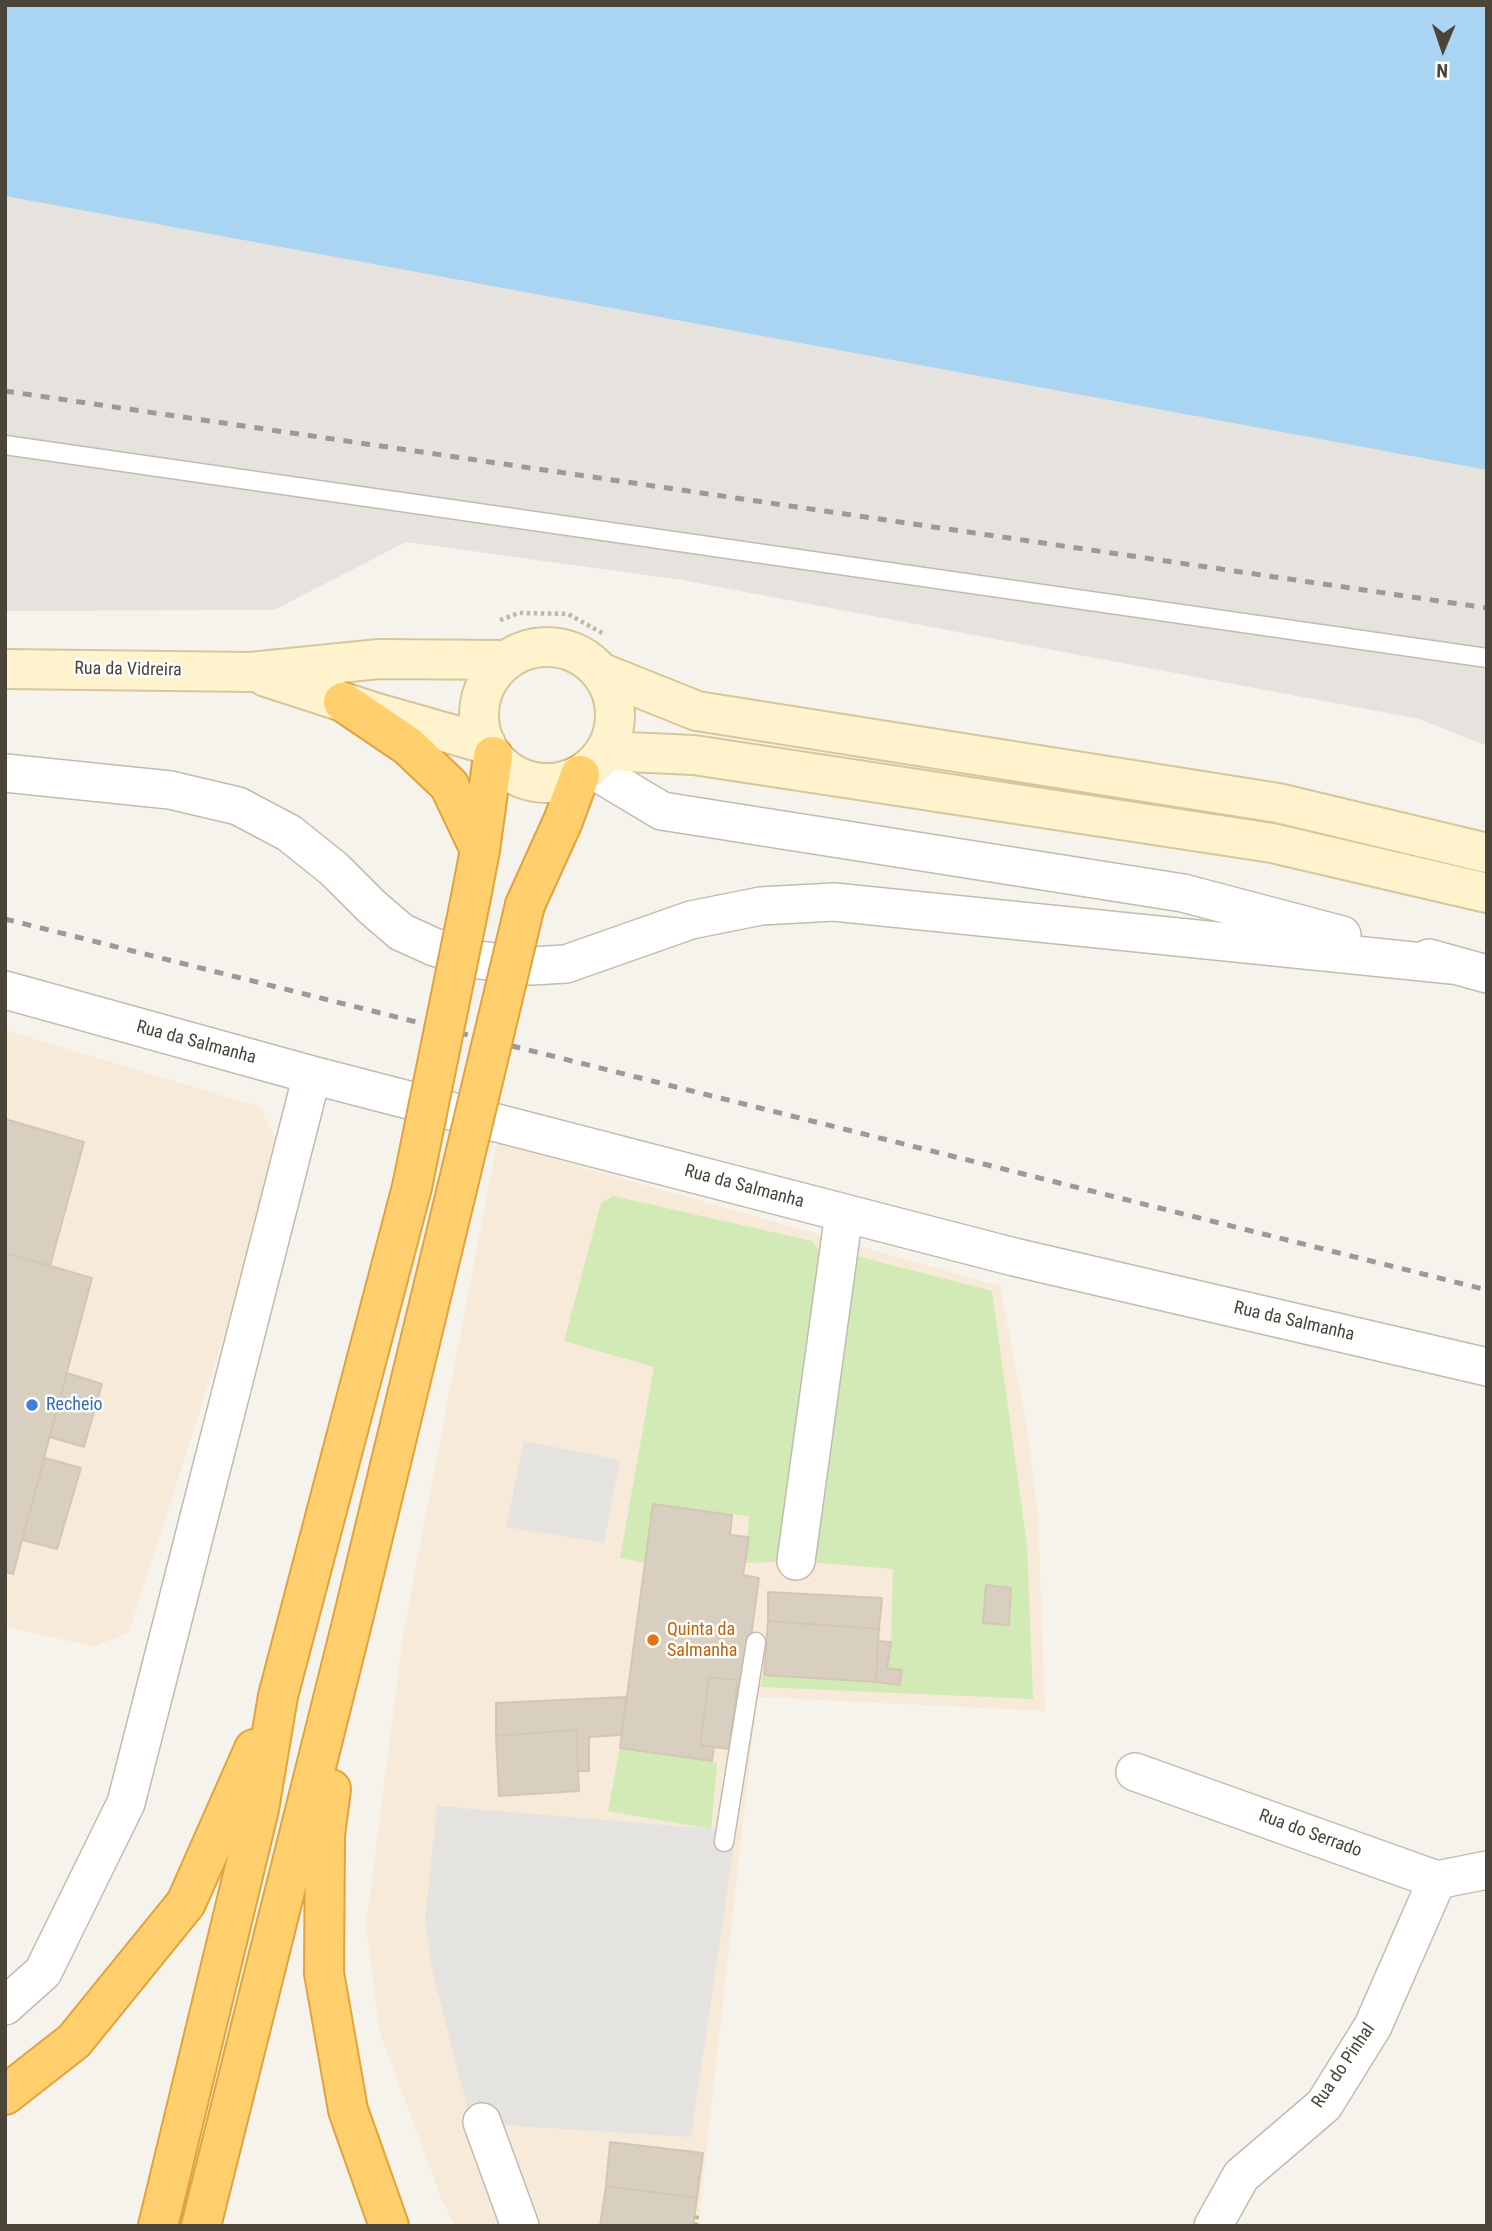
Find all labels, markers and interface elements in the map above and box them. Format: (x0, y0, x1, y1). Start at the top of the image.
north arrow (1408, 14, 1478, 84)
text: N (1436, 59, 1448, 82)
street label: Rua da Vidreira (74, 658, 182, 682)
street label: Rua da Salmanha (134, 1017, 258, 1069)
street label: Rua da Salmanha (682, 1161, 806, 1213)
street label: Rua da Salmanha (1232, 1298, 1356, 1346)
place label: Recheio (46, 1394, 103, 1416)
marker: Recheio (24, 1397, 40, 1413)
place label: Quinta da Salmanha (667, 1619, 737, 1662)
marker: Quinta da Salmanha (645, 1632, 661, 1648)
street label: Rua do Serrado (1256, 1805, 1364, 1863)
street label: Rua do Pinhal (1308, 2020, 1380, 2112)

